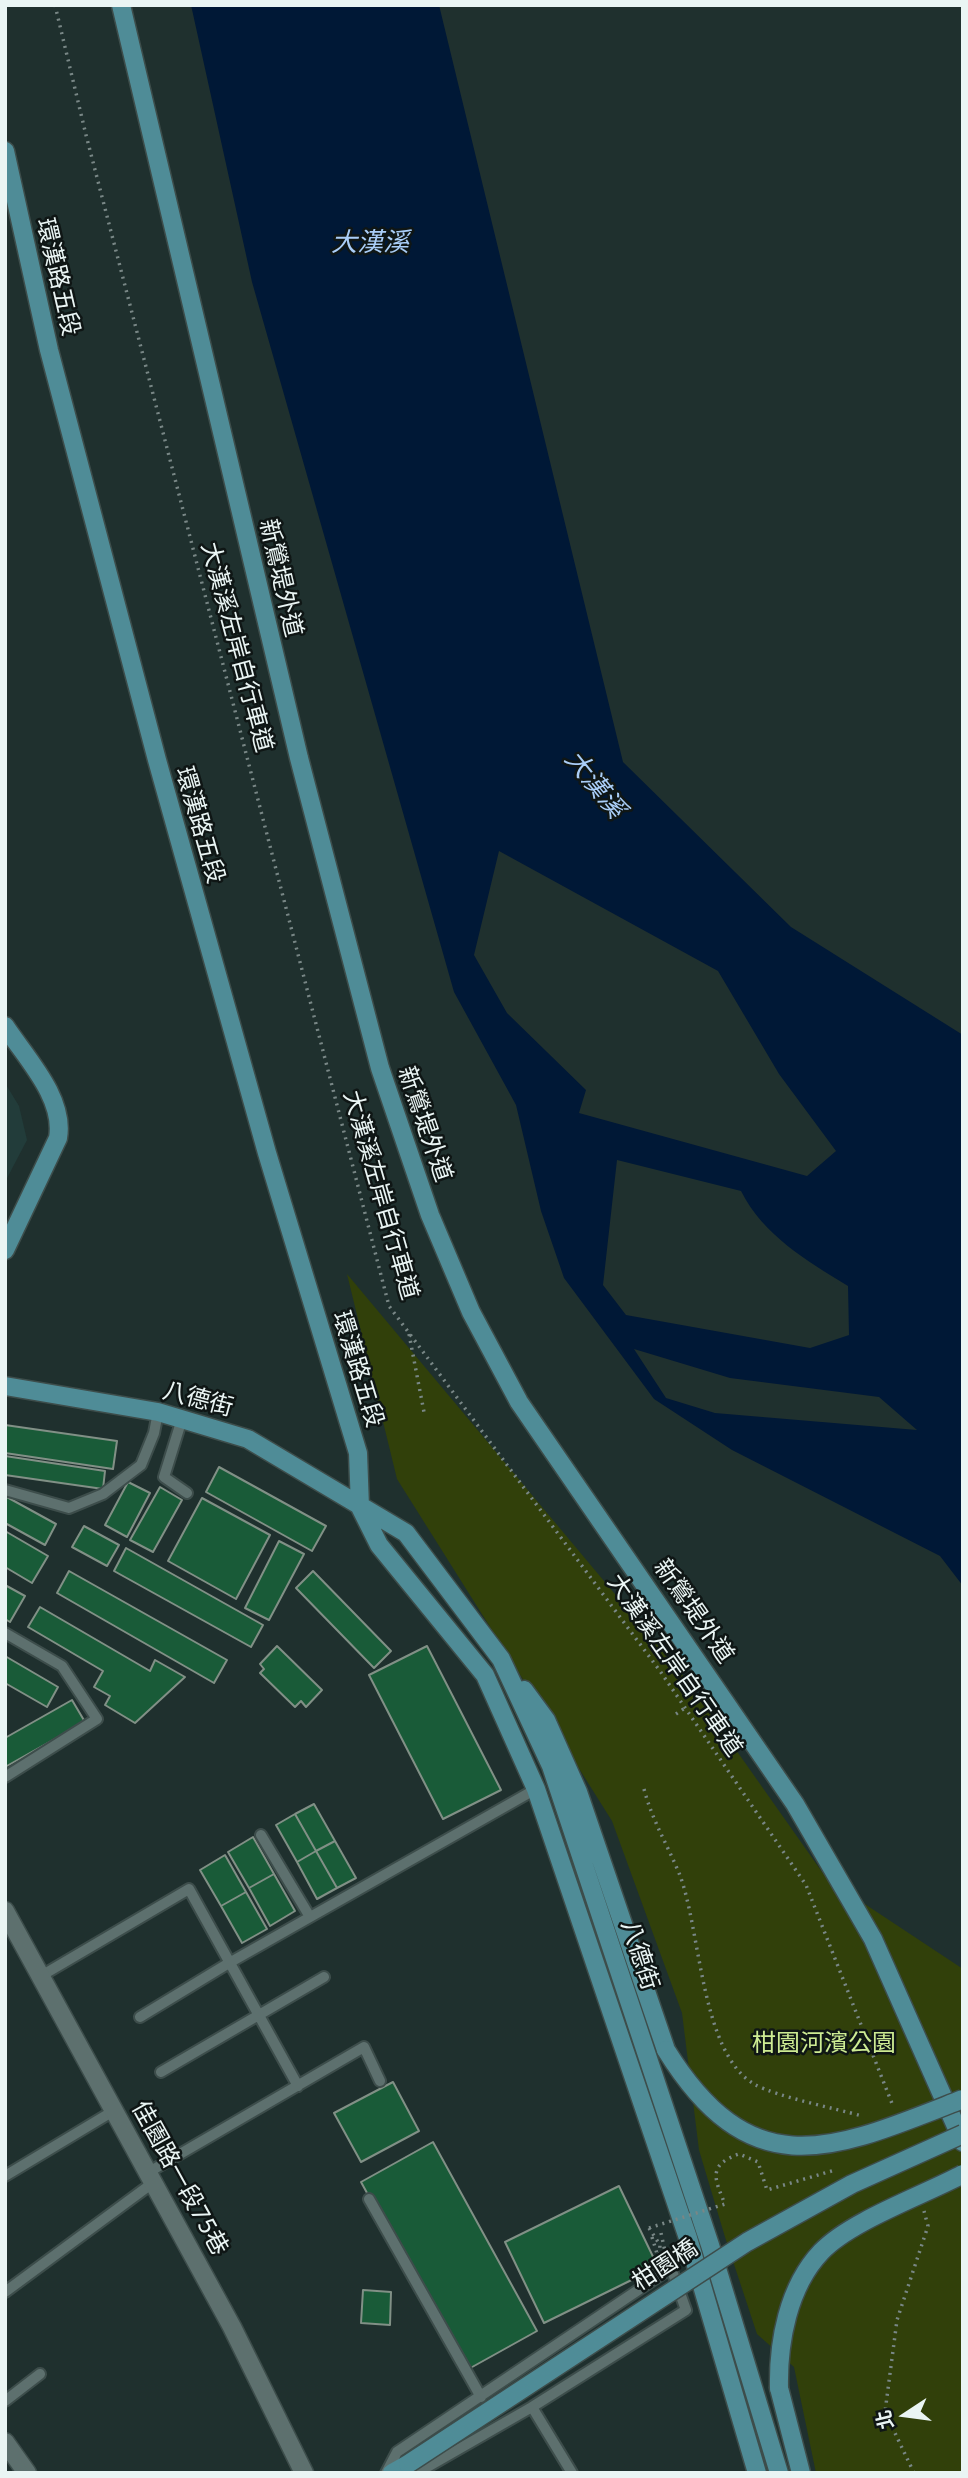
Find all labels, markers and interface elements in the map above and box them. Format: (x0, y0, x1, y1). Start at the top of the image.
street label: 環漢路五段 (30, 215, 86, 339)
water label: 大漢溪 (331, 227, 409, 259)
street label: 新鶯堤外道 (253, 516, 309, 640)
street label: 大漢溪左岸自行車道 (195, 539, 279, 755)
water label: 大漢溪 (558, 744, 632, 824)
street label: 環漢路五段 (170, 763, 230, 887)
street label: 新鶯堤外道 (392, 1063, 458, 1185)
street label: 大漢溪左岸自行車道 (337, 1087, 425, 1303)
street label: 環漢路五段 (327, 1307, 389, 1431)
street label: 八德街 (159, 1376, 237, 1422)
street label: 新鶯堤外道 (648, 1554, 740, 1668)
street label: 大漢溪左岸自行車道 (601, 1568, 749, 1762)
street label: 八德街 (615, 1916, 665, 1994)
park label: 柑園河濱公園 (752, 2029, 896, 2057)
street label: 佳園路一段75巷 (126, 2096, 234, 2260)
street label: 柑園橋 (627, 2233, 703, 2297)
north arrow (870, 2380, 940, 2450)
text: 北 (871, 2408, 897, 2432)

